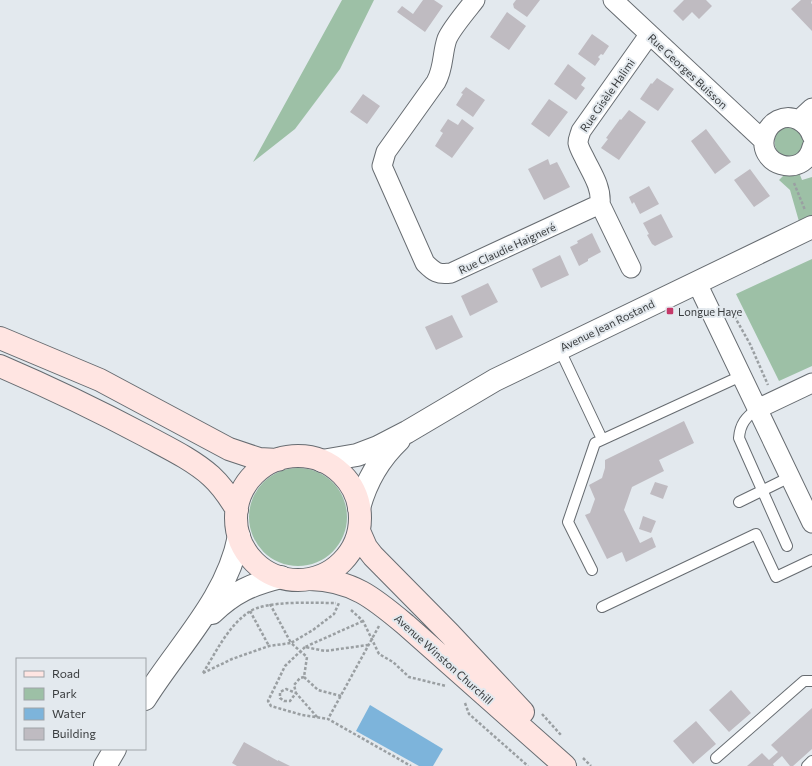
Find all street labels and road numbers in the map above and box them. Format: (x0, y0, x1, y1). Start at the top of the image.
street label: Rue Georges Buisson (646, 31, 730, 111)
street label: Rue Gisèle Halimi (577, 56, 637, 134)
street label: Rue Claudie Haigneré (456, 220, 558, 276)
street label: Avenue Jean Rostand (558, 297, 657, 354)
street label: Avenue Winston Churchill (392, 611, 496, 707)

